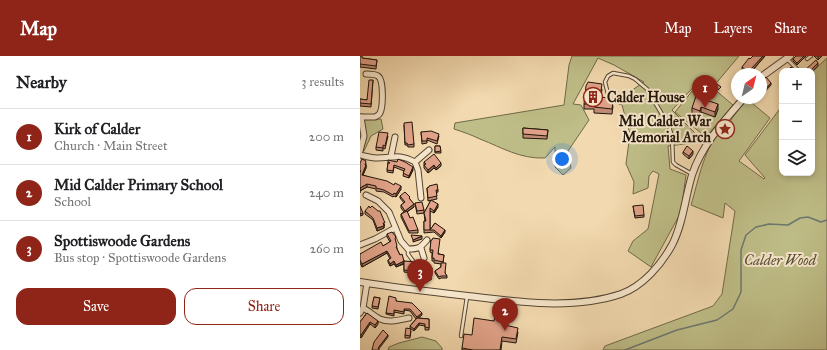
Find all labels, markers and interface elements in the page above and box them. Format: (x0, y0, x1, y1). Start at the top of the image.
text: Map (20, 17, 57, 40)
text: Map (664, 20, 692, 37)
text: Layers (714, 20, 752, 37)
text: Share (774, 20, 807, 37)
north arrow (731, 68, 767, 104)
map controls (779, 68, 815, 176)
button: + (779, 68, 815, 104)
text: Nearby (16, 72, 67, 93)
text: 3 results (301, 74, 344, 90)
pin: 1 (692, 75, 718, 108)
building icon: Calder House (582, 86, 604, 108)
place label: Calder House (607, 89, 685, 106)
button: − (779, 104, 815, 140)
place label: Mid Calder War Memorial Arch (619, 113, 712, 146)
place icon: Mid Calder War Memorial Arch (714, 118, 736, 140)
text: Kirk of Calder (54, 120, 140, 138)
text: 1 (26, 129, 32, 145)
text: 200 m (309, 129, 344, 145)
text: Church · Main Street (54, 138, 168, 154)
button: layers (779, 140, 815, 176)
your location (552, 149, 572, 169)
text: Mid Calder Primary School (54, 176, 223, 194)
text: 2 (26, 185, 32, 201)
text: 240 m (309, 185, 344, 201)
text: School (54, 194, 91, 210)
text: Spottiswoode Gardens (54, 232, 190, 250)
text: 3 (26, 241, 32, 257)
text: 260 m (310, 241, 344, 257)
text: Bus stop · Spottiswoode Gardens (54, 250, 226, 266)
park label: Calder Wood (744, 252, 818, 269)
pin: 3 (407, 259, 433, 292)
button: Save (16, 288, 176, 325)
button: Share (184, 288, 344, 325)
pin: 2 (492, 298, 518, 331)

